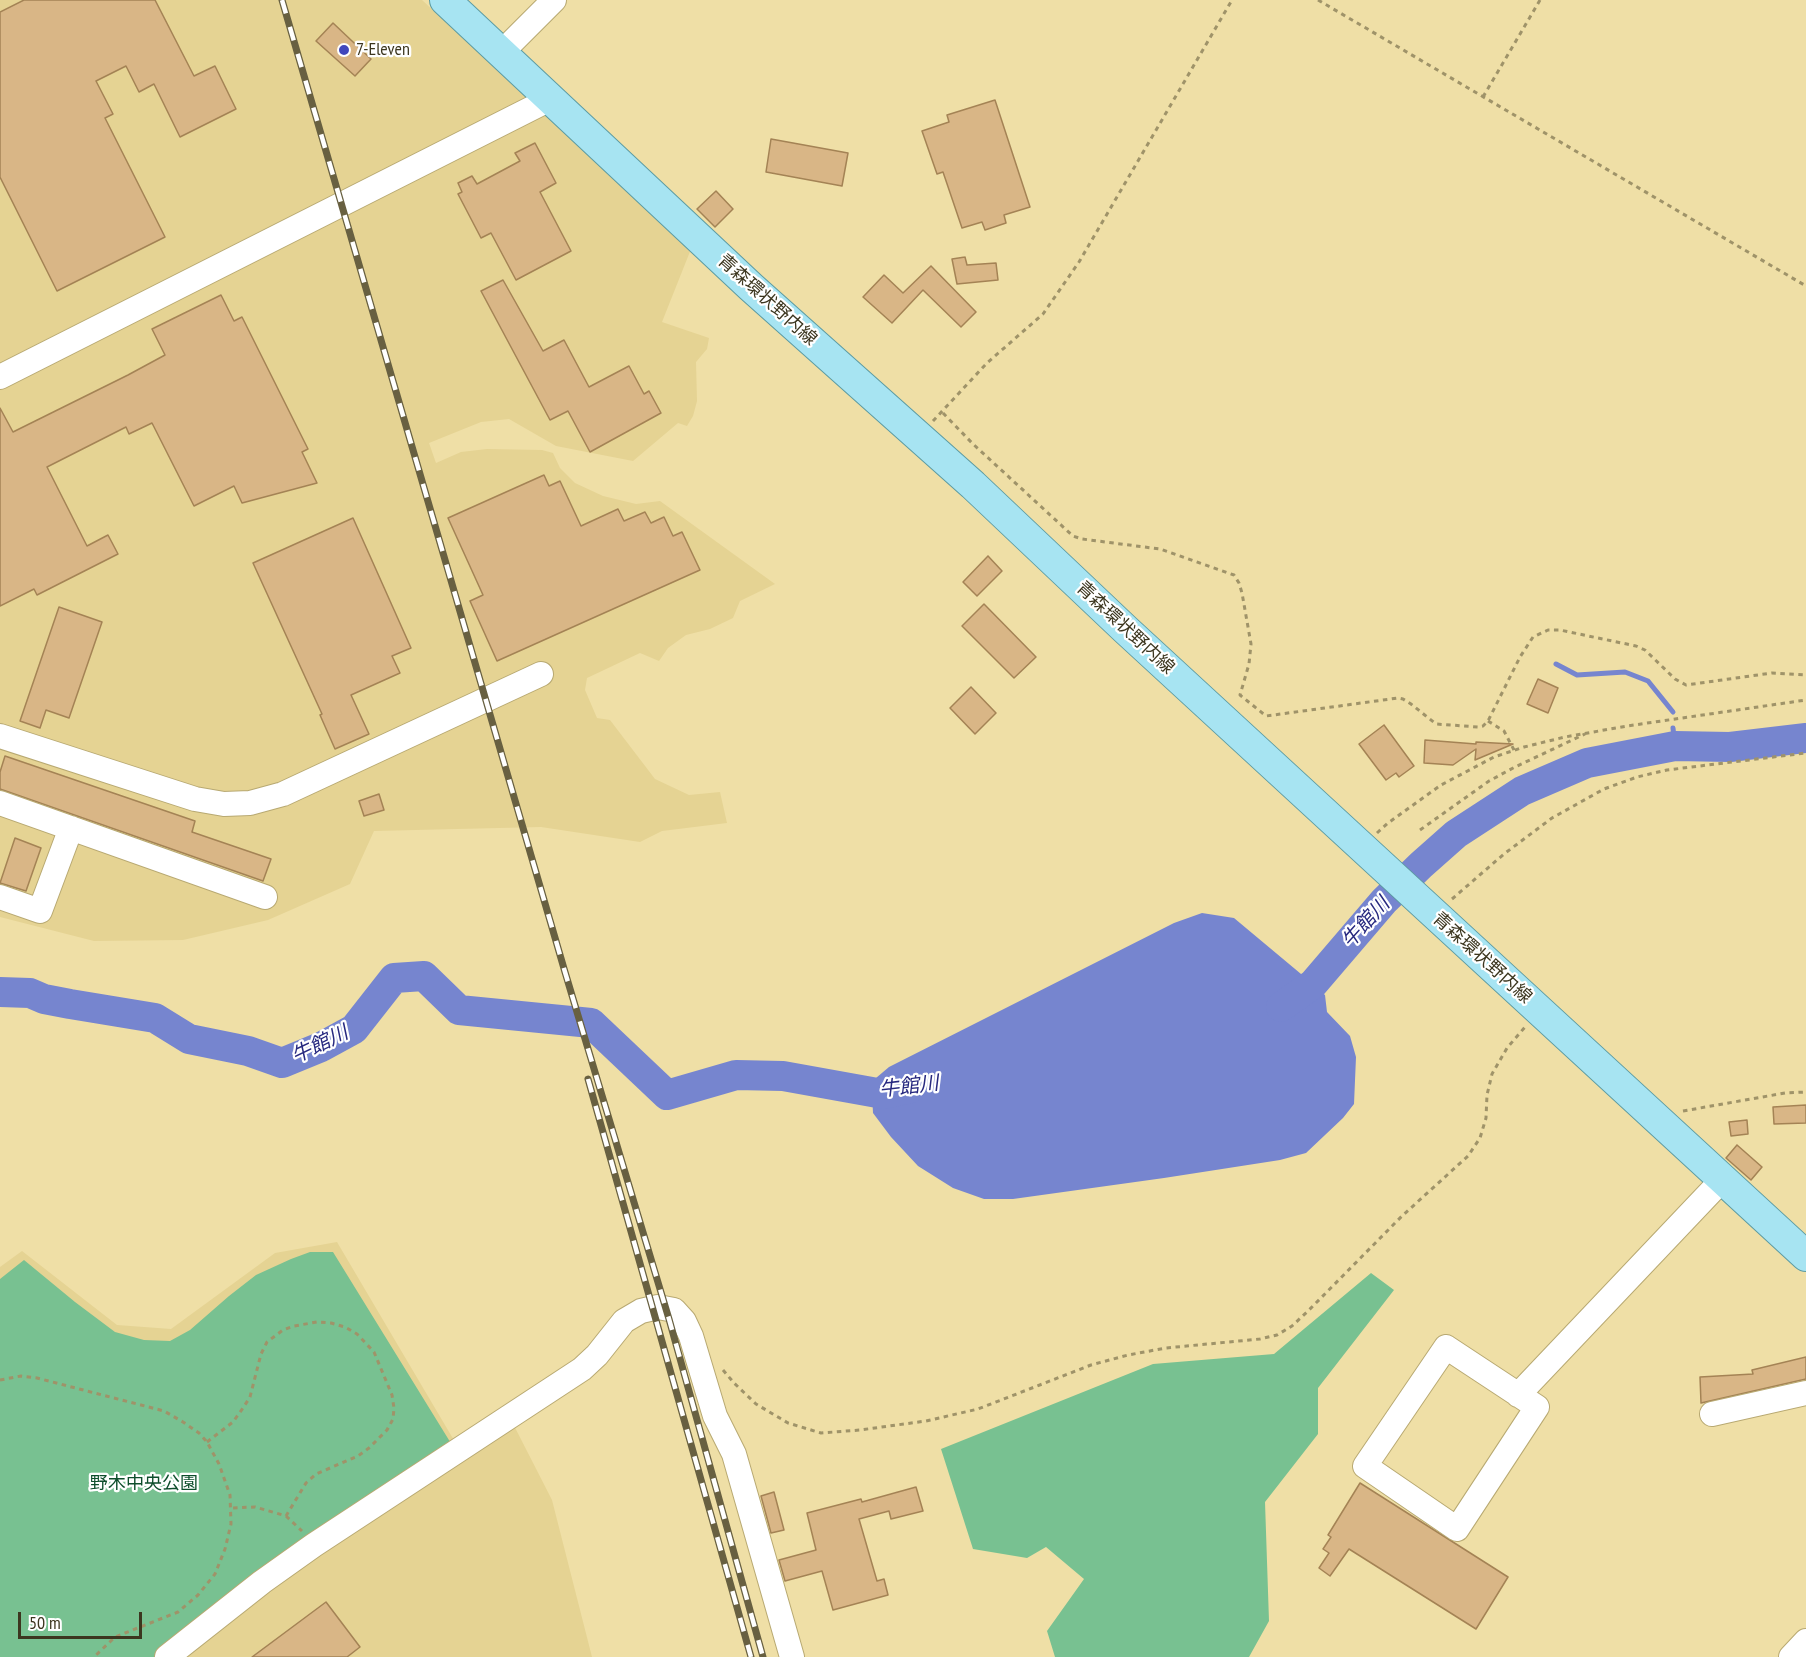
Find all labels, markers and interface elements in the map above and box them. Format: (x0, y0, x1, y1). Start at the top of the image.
place label: 7-Eleven (356, 39, 410, 61)
marker: 7-Eleven (337, 43, 351, 57)
street label: 青森環状野内線 (713, 250, 821, 350)
street label: 青森環状野内線 (1072, 577, 1178, 679)
water label: 牛館川 (1337, 893, 1395, 953)
street label: 青森環状野内線 (1428, 908, 1536, 1008)
water label: 牛館川 (288, 1021, 352, 1069)
water label: 牛館川 (878, 1071, 940, 1103)
park label: 野木中央公園 (90, 1473, 198, 1495)
scale bar (21, 1600, 146, 1638)
text: 50 m (29, 1611, 61, 1634)

